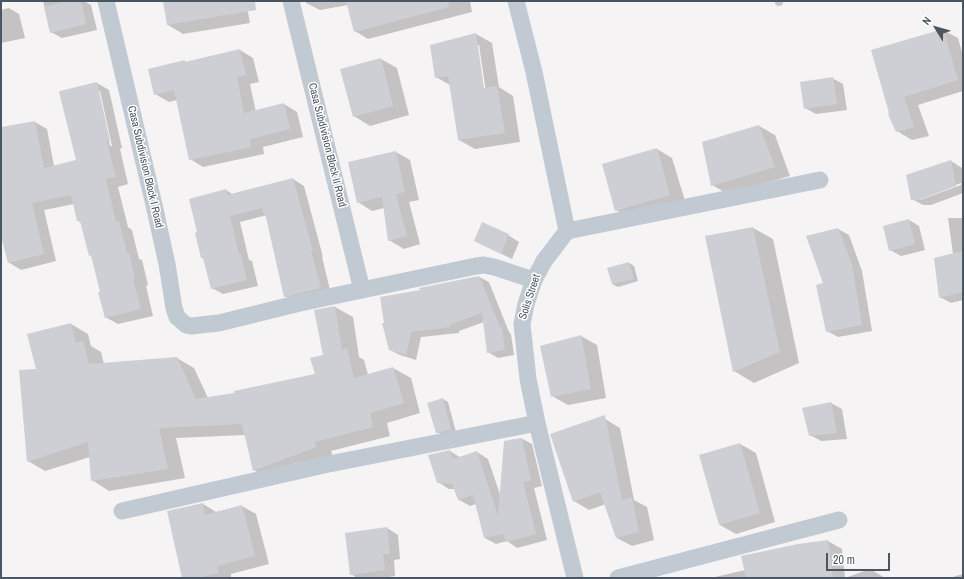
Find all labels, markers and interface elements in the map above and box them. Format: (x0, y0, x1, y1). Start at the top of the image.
north arrow (916, 8, 956, 48)
text: N (919, 14, 934, 28)
street label: Casa Subdivision Block II Road (305, 82, 349, 208)
street label: Casa Subdivision Block I Road (125, 105, 165, 229)
street label: Solis Street (517, 273, 543, 321)
scale bar (828, 545, 892, 571)
text: 20 m (833, 552, 855, 568)

